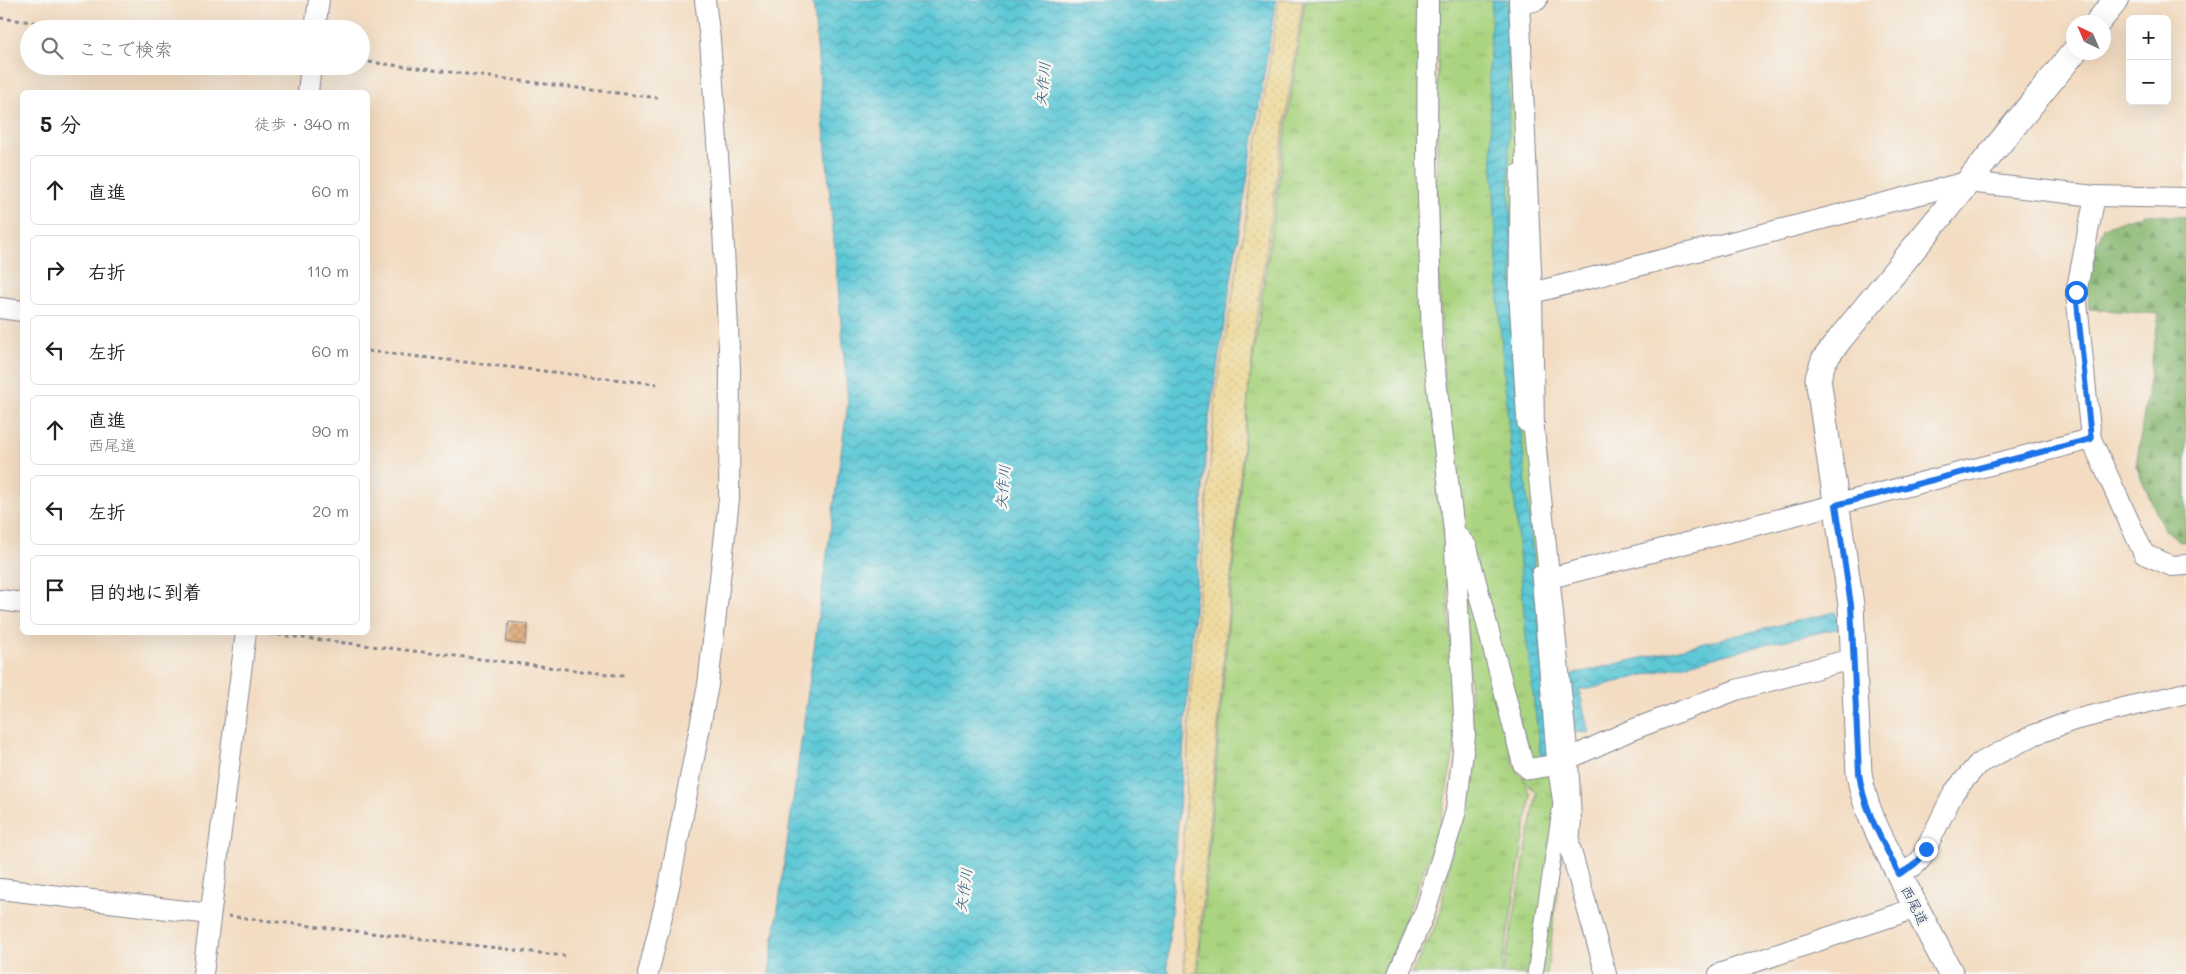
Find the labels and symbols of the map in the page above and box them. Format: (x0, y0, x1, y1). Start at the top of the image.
north arrow (2066, 15, 2111, 60)
water label: 矢作川 (1030, 61, 1054, 107)
route start (2065, 281, 2088, 304)
water label: 矢作川 (990, 464, 1014, 510)
route end (1915, 838, 1938, 861)
water label: 矢作川 (950, 866, 976, 914)
street label: 西尾道 (1897, 882, 1933, 928)

